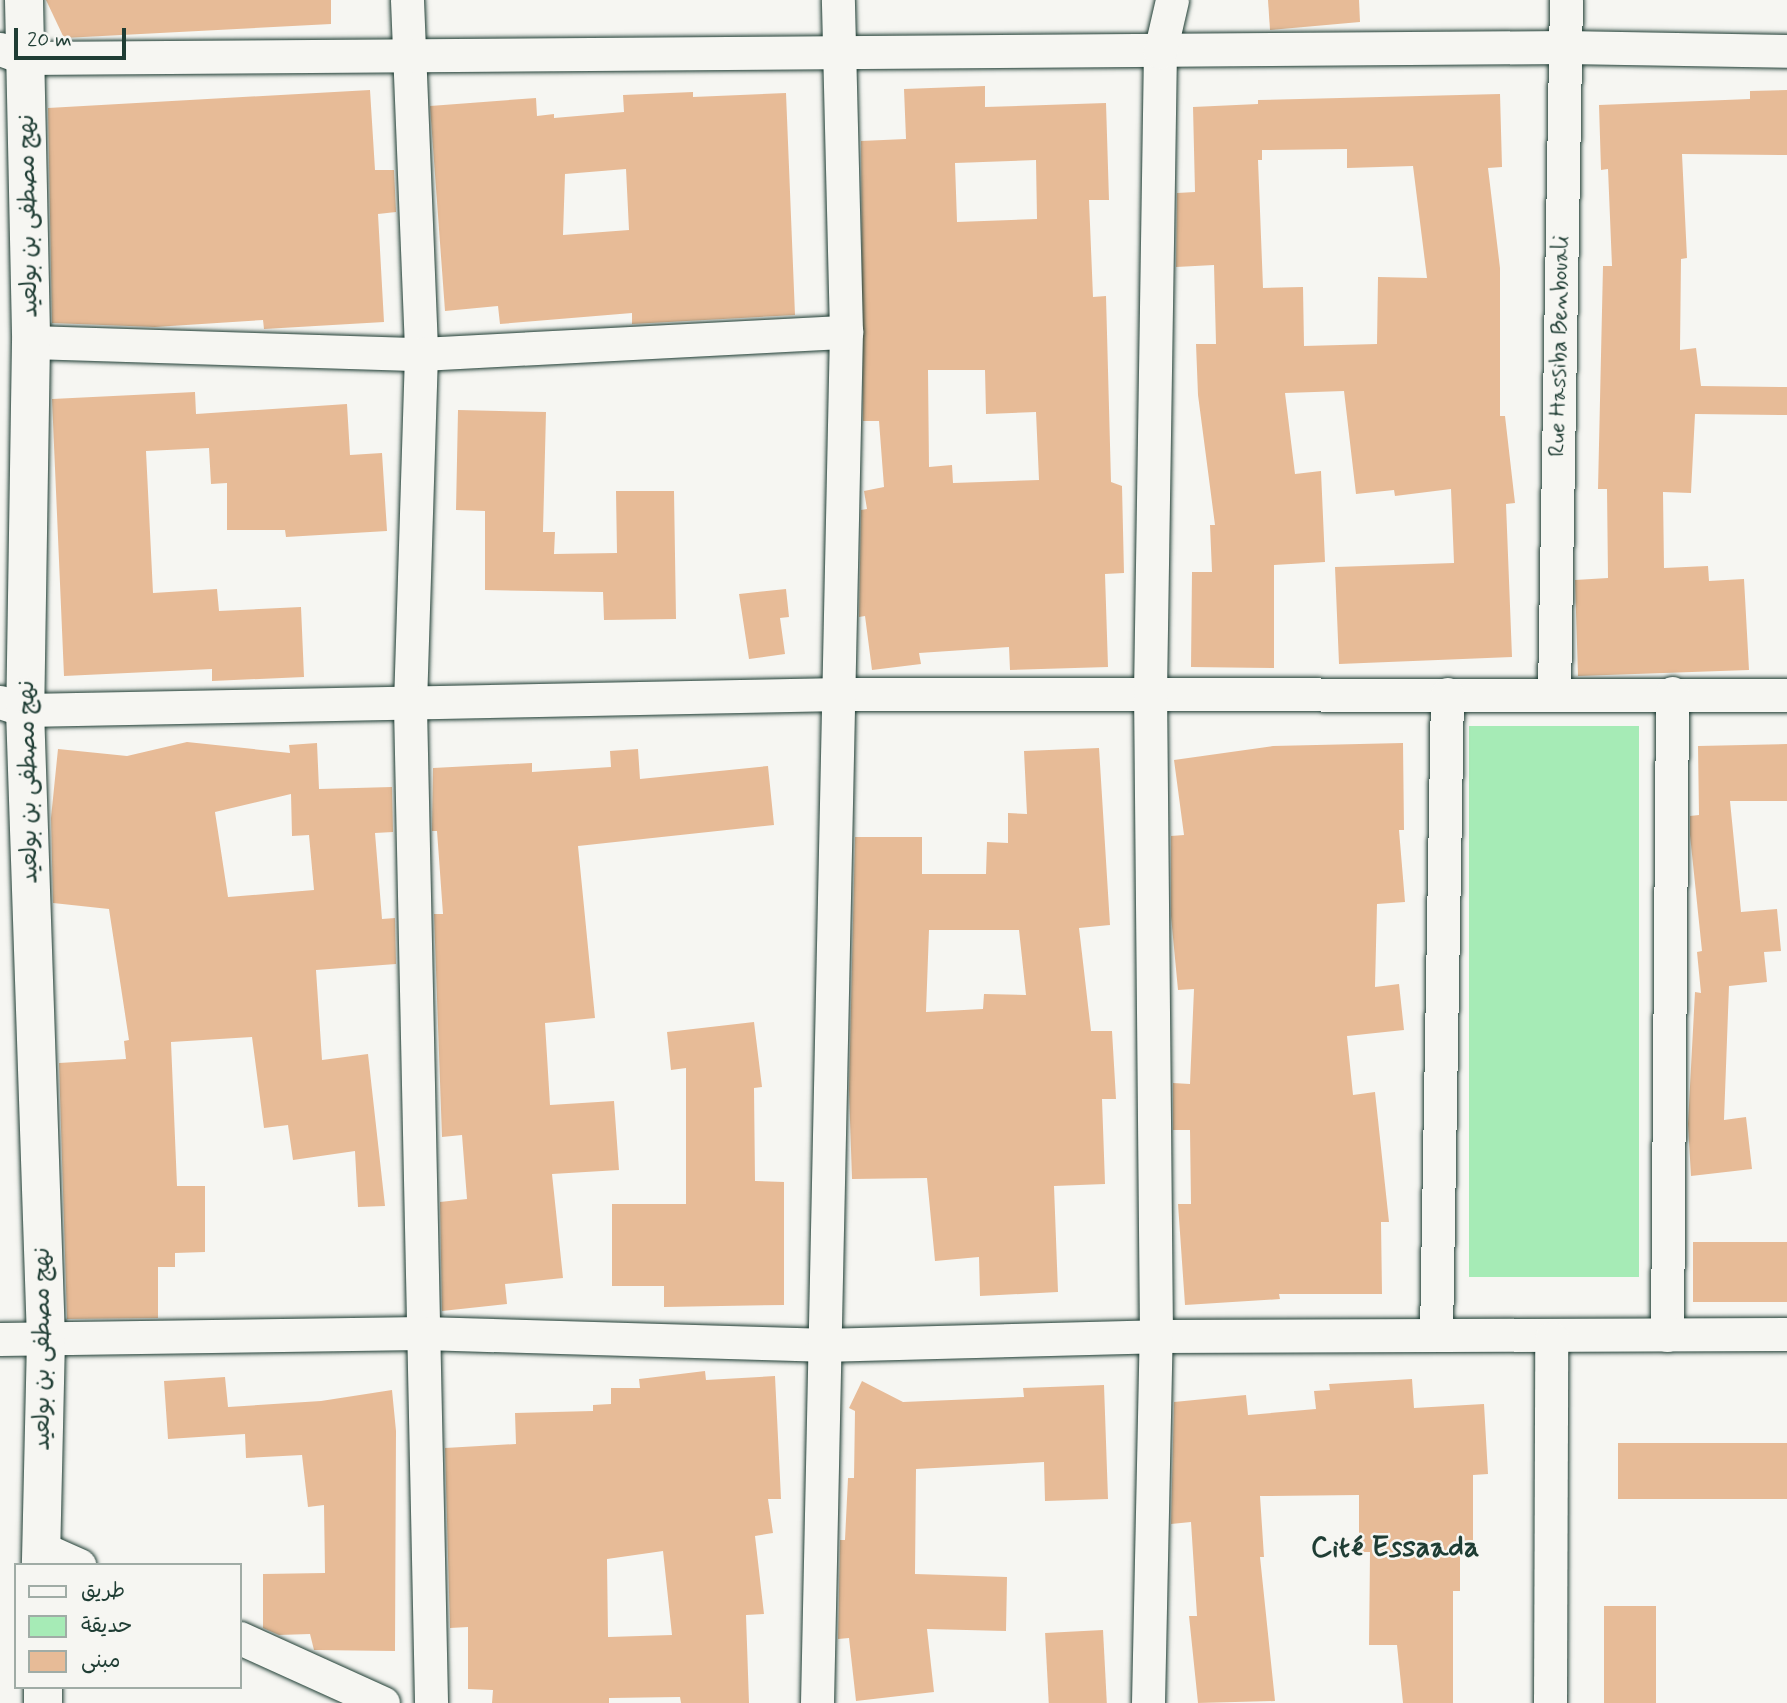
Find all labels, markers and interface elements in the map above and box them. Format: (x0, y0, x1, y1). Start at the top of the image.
scale bar (18, 14, 130, 58)
text: 20 m (27, 26, 72, 54)
street label: نهج مصطفى بن بولعيد (13, 114, 45, 318)
street label: Rue Hassiba Benbouali (1544, 235, 1576, 457)
street label: نهج مصطفى بن بولعيد (13, 680, 45, 884)
street label: نهج مصطفى بن بولعيد (29, 1247, 57, 1451)
district label: Cité Essaada (1311, 1530, 1479, 1566)
legend (14, 1563, 242, 1689)
text: طريق (81, 1577, 125, 1605)
text: حديقة (81, 1612, 132, 1640)
text: مبنى (81, 1647, 120, 1675)

